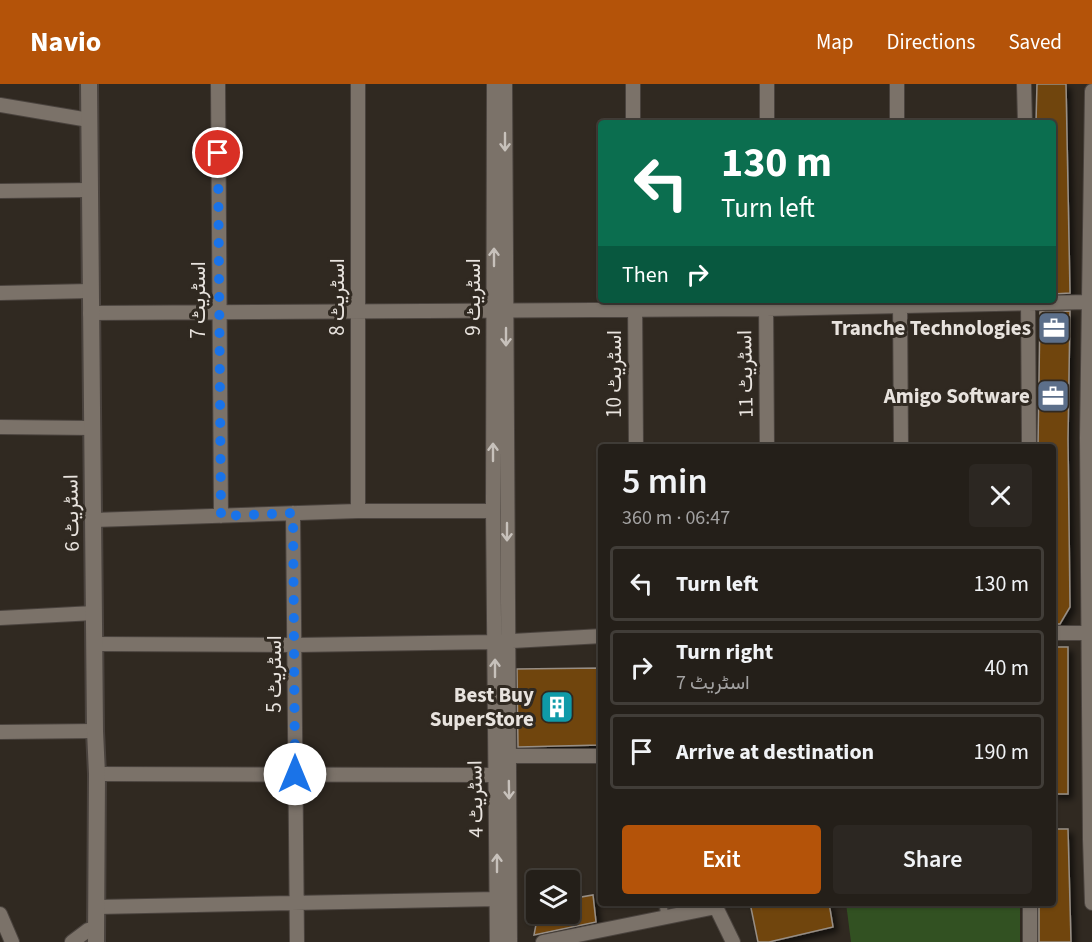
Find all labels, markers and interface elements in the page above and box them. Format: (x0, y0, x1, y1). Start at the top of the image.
text: Navio (30, 22, 101, 62)
text: Map (816, 27, 854, 57)
text: Directions (887, 27, 975, 57)
text: Saved (1008, 27, 1062, 57)
pin (192, 127, 243, 178)
one-way arrow (499, 132, 511, 152)
text: 130 m (721, 133, 832, 193)
icon: arrive (201, 136, 234, 169)
icon: left (622, 144, 700, 222)
text: Turn left (721, 189, 815, 228)
one-way arrow (488, 248, 500, 268)
street label: اسٹریٹ 8 (322, 258, 352, 336)
street label: اسٹریٹ 9 (458, 258, 488, 336)
icon: right (681, 258, 714, 291)
text: Then (622, 259, 669, 291)
street label: اسٹریٹ 7 (183, 261, 213, 339)
office icon: Tranche Technologies (1036, 310, 1072, 346)
place label: Tranche Technologies (831, 313, 1031, 343)
one-way arrow (500, 327, 512, 347)
street label: اسٹریٹ 10 (599, 330, 629, 418)
street label: اسٹریٹ 11 (729, 330, 761, 418)
office icon: Amigo Software (1035, 378, 1071, 414)
place label: Amigo Software (883, 381, 1030, 411)
one-way arrow (487, 443, 499, 463)
text: 5 min (622, 456, 708, 507)
button: close (969, 464, 1032, 527)
street label: اسٹریٹ 6 (55, 474, 87, 552)
text: 360 m · 06:47 (622, 504, 730, 532)
one-way arrow (501, 522, 513, 542)
icon: left (625, 567, 658, 600)
text: Turn left (676, 568, 758, 600)
text: 130 m (974, 568, 1029, 600)
street label: اسٹریٹ 5 (259, 635, 289, 713)
text: Turn right (676, 636, 773, 668)
icon: right (625, 651, 658, 684)
text: 40 m (984, 652, 1029, 684)
one-way arrow (489, 658, 501, 678)
text: اسٹریٹ 7 (676, 669, 750, 697)
place label: Best Buy SuperStore (430, 680, 534, 734)
building icon: Best Buy SuperStore (539, 689, 575, 725)
icon: arrive (625, 735, 658, 768)
text: Arrive at destination (676, 736, 874, 768)
text: 190 m (974, 736, 1029, 768)
position arrow (263, 742, 327, 806)
street label: اسٹریٹ 4 (459, 760, 491, 838)
one-way arrow (503, 780, 514, 800)
button: Exit (622, 825, 821, 894)
button: Share (833, 825, 1032, 894)
one-way arrow (491, 853, 503, 873)
map controls (526, 870, 580, 924)
button: layers (526, 870, 580, 924)

